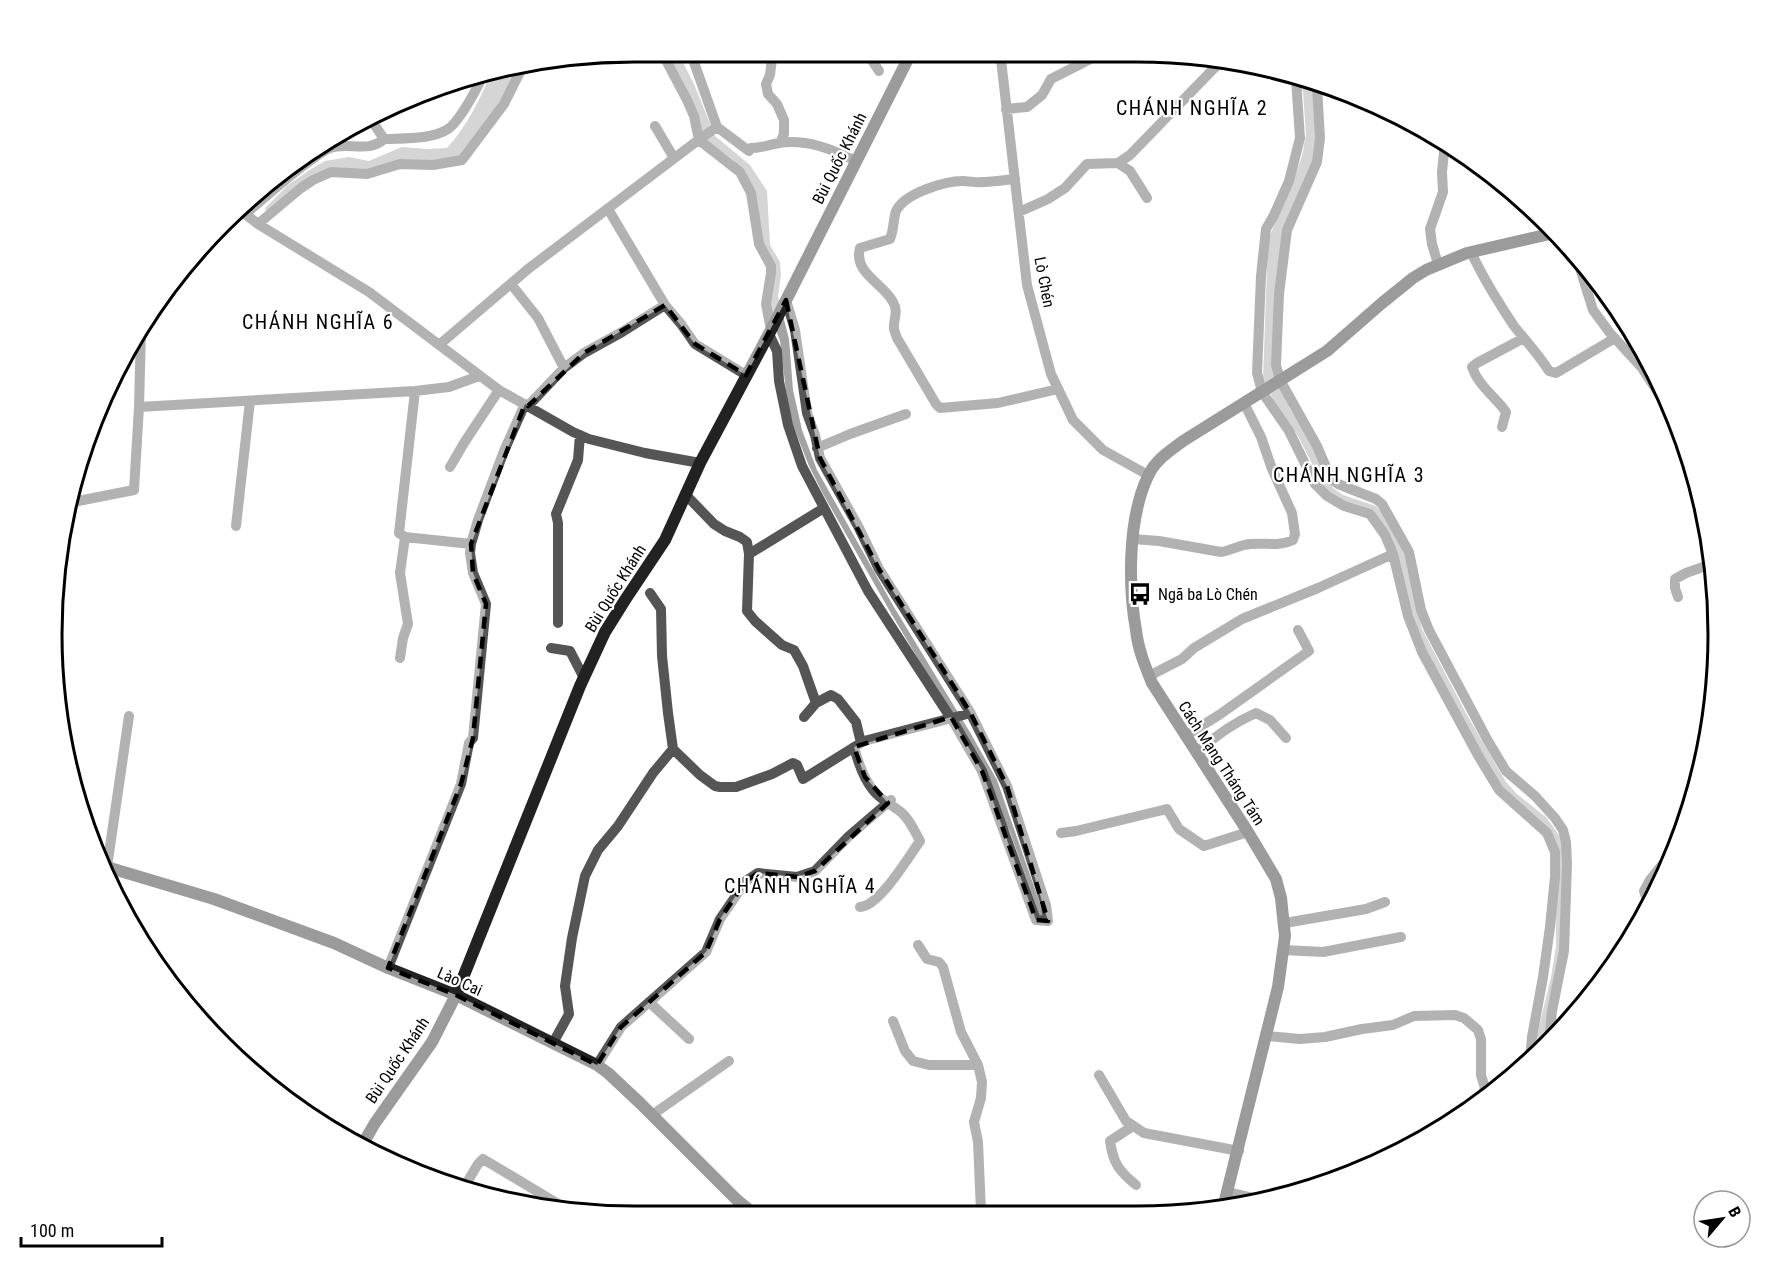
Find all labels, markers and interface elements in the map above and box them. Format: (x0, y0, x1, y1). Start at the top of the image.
district label: CHÁNH NGHĨA 2 (1116, 96, 1268, 120)
street label: Bùi Quốc Khánh (808, 109, 871, 207)
street label: Lò Chén (1030, 255, 1059, 309)
district label: CHÁNH NGHĨA 6 (242, 310, 394, 334)
district label: CHÁNH NGHĨA 3 (1273, 463, 1425, 487)
street label: Bùi Quốc Khánh (581, 541, 650, 636)
bus stop icon: Ngã ba Lò Chén (1127, 581, 1153, 607)
place label: Ngã ba Lò Chén (1158, 585, 1258, 604)
street label: Cách Mạng Tháng Tám (1174, 698, 1269, 829)
district label: CHÁNH NGHĨA 4 (724, 874, 876, 898)
street label: Lào Cai (434, 963, 485, 1000)
street label: Bùi Quốc Khánh (362, 1014, 433, 1107)
north arrow (1692, 1189, 1752, 1249)
text: B (1724, 1203, 1745, 1221)
scale bar (21, 1210, 162, 1248)
text: 100 m (30, 1220, 74, 1241)

